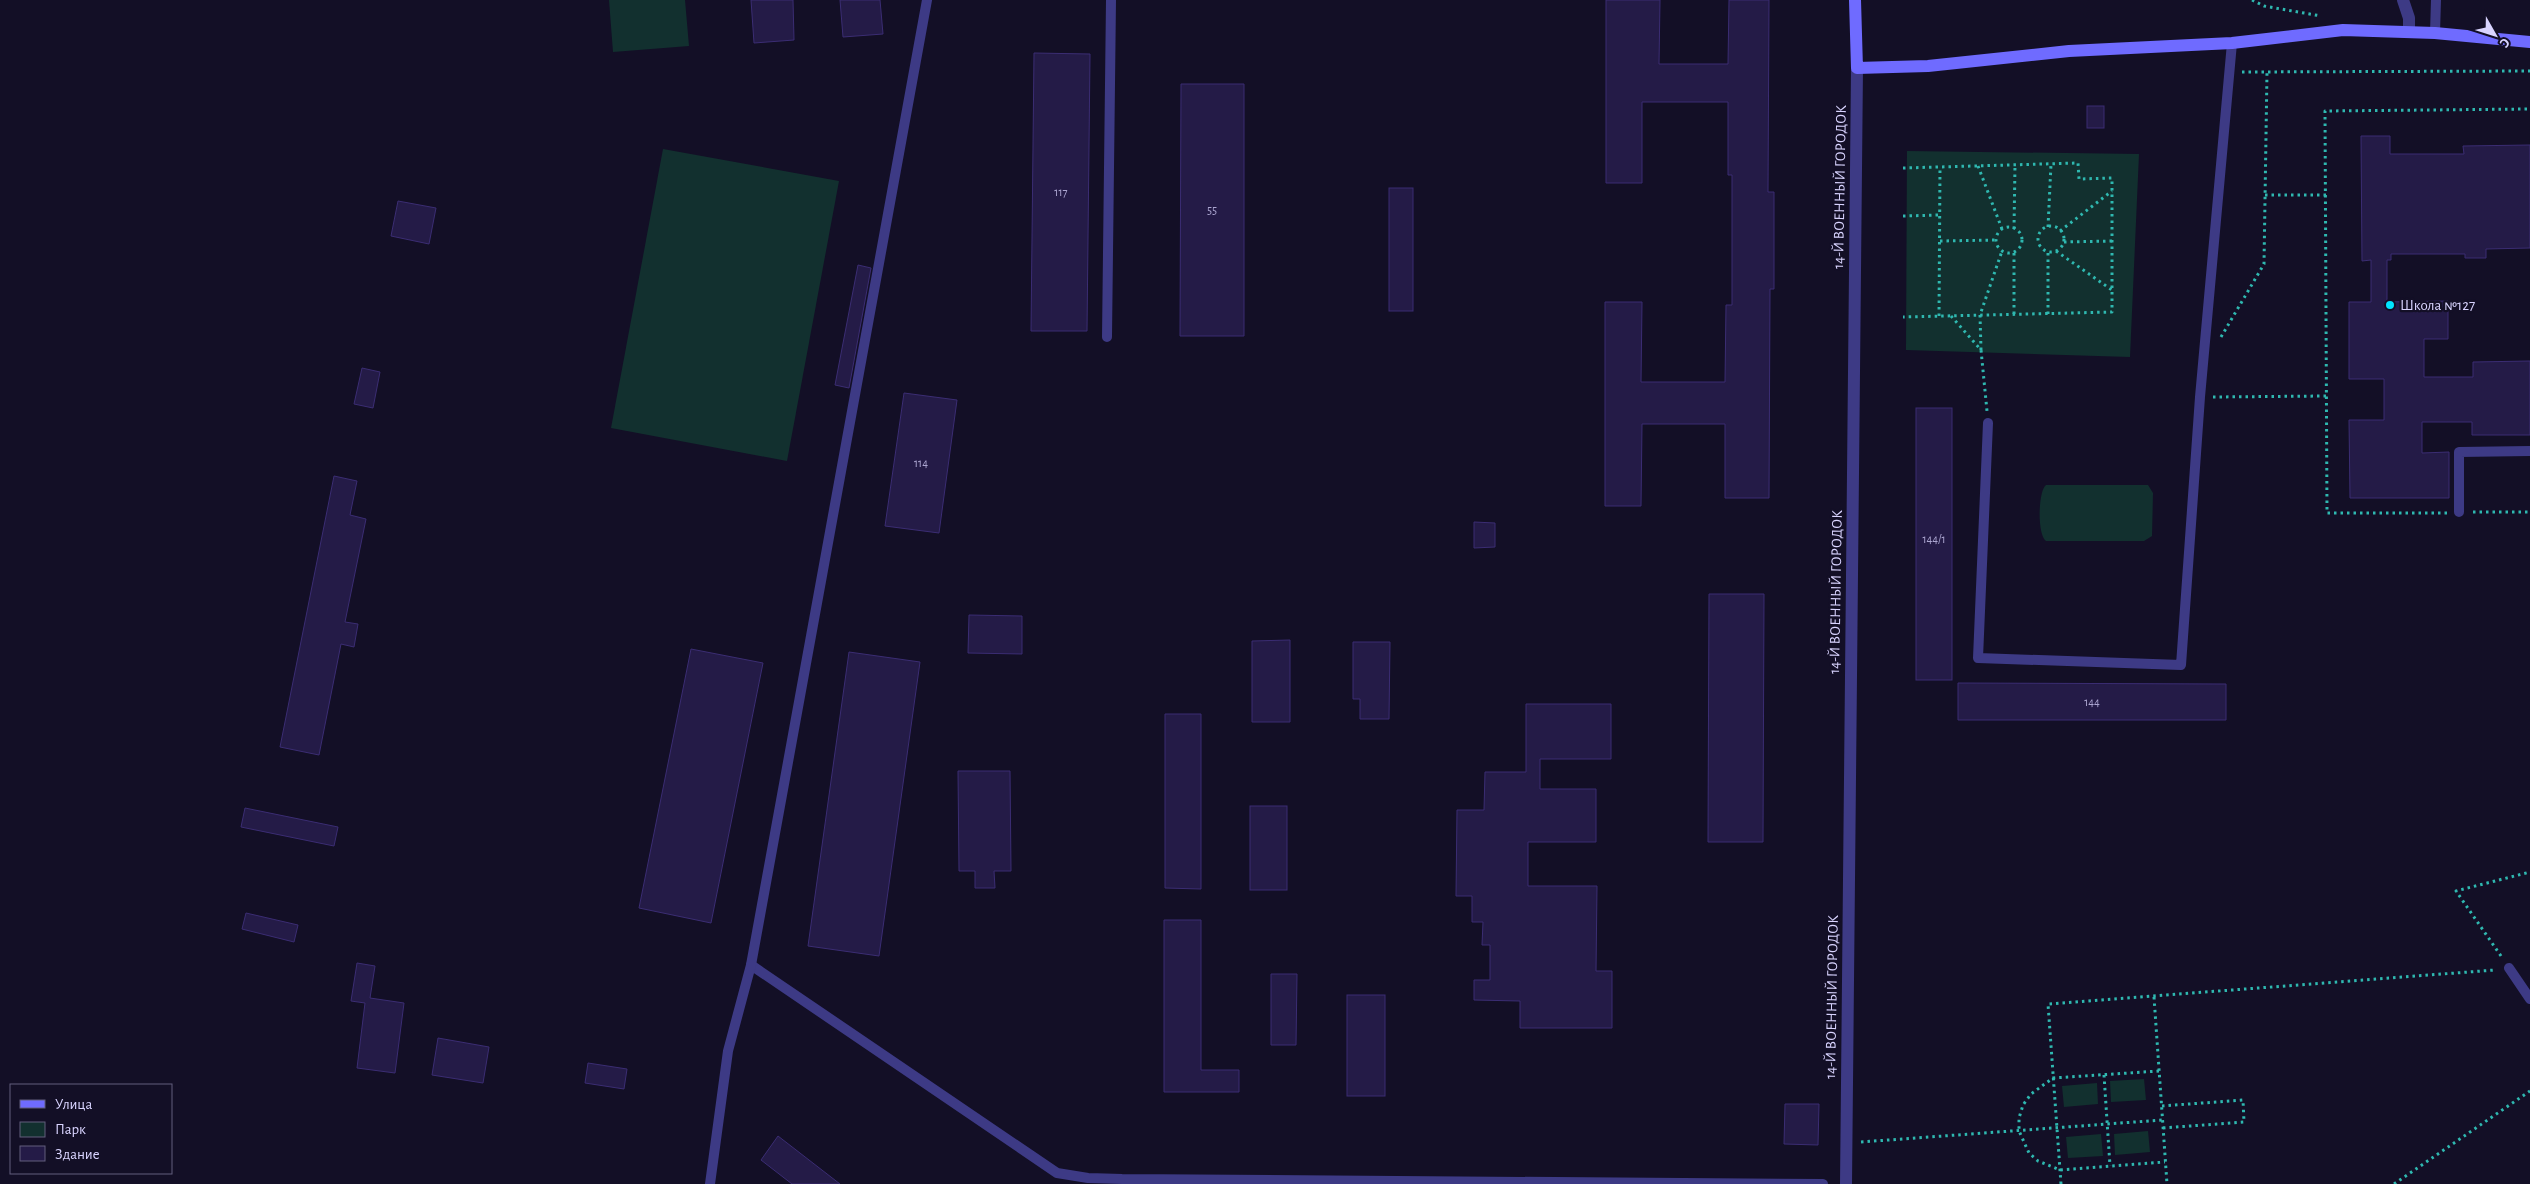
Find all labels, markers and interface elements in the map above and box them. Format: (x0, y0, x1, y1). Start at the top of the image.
north arrow (2470, 10, 2520, 60)
text: С (2496, 35, 2512, 50)
street label: 14-Й ВОЕННЫЙ ГОРОДОК (1831, 105, 1849, 269)
house number: 117 (1054, 186, 1068, 198)
house number: 55 (1207, 204, 1217, 216)
place label: Школа №127 (2400, 298, 2475, 313)
marker: Школа №127 (2384, 299, 2396, 311)
house number: 114 (914, 457, 928, 469)
street label: 14-Й ВОЕННЫЙ ГОРОДОК (1827, 510, 1845, 674)
house number: 144/1 (1922, 533, 1946, 545)
house number: 144 (2084, 696, 2100, 708)
street label: 14-Й ВОЕННЫЙ ГОРОДОК (1823, 915, 1841, 1079)
legend (10, 1084, 172, 1174)
text: Улица (55, 1097, 92, 1112)
text: Парк (55, 1122, 86, 1137)
text: Здание (55, 1147, 100, 1162)

